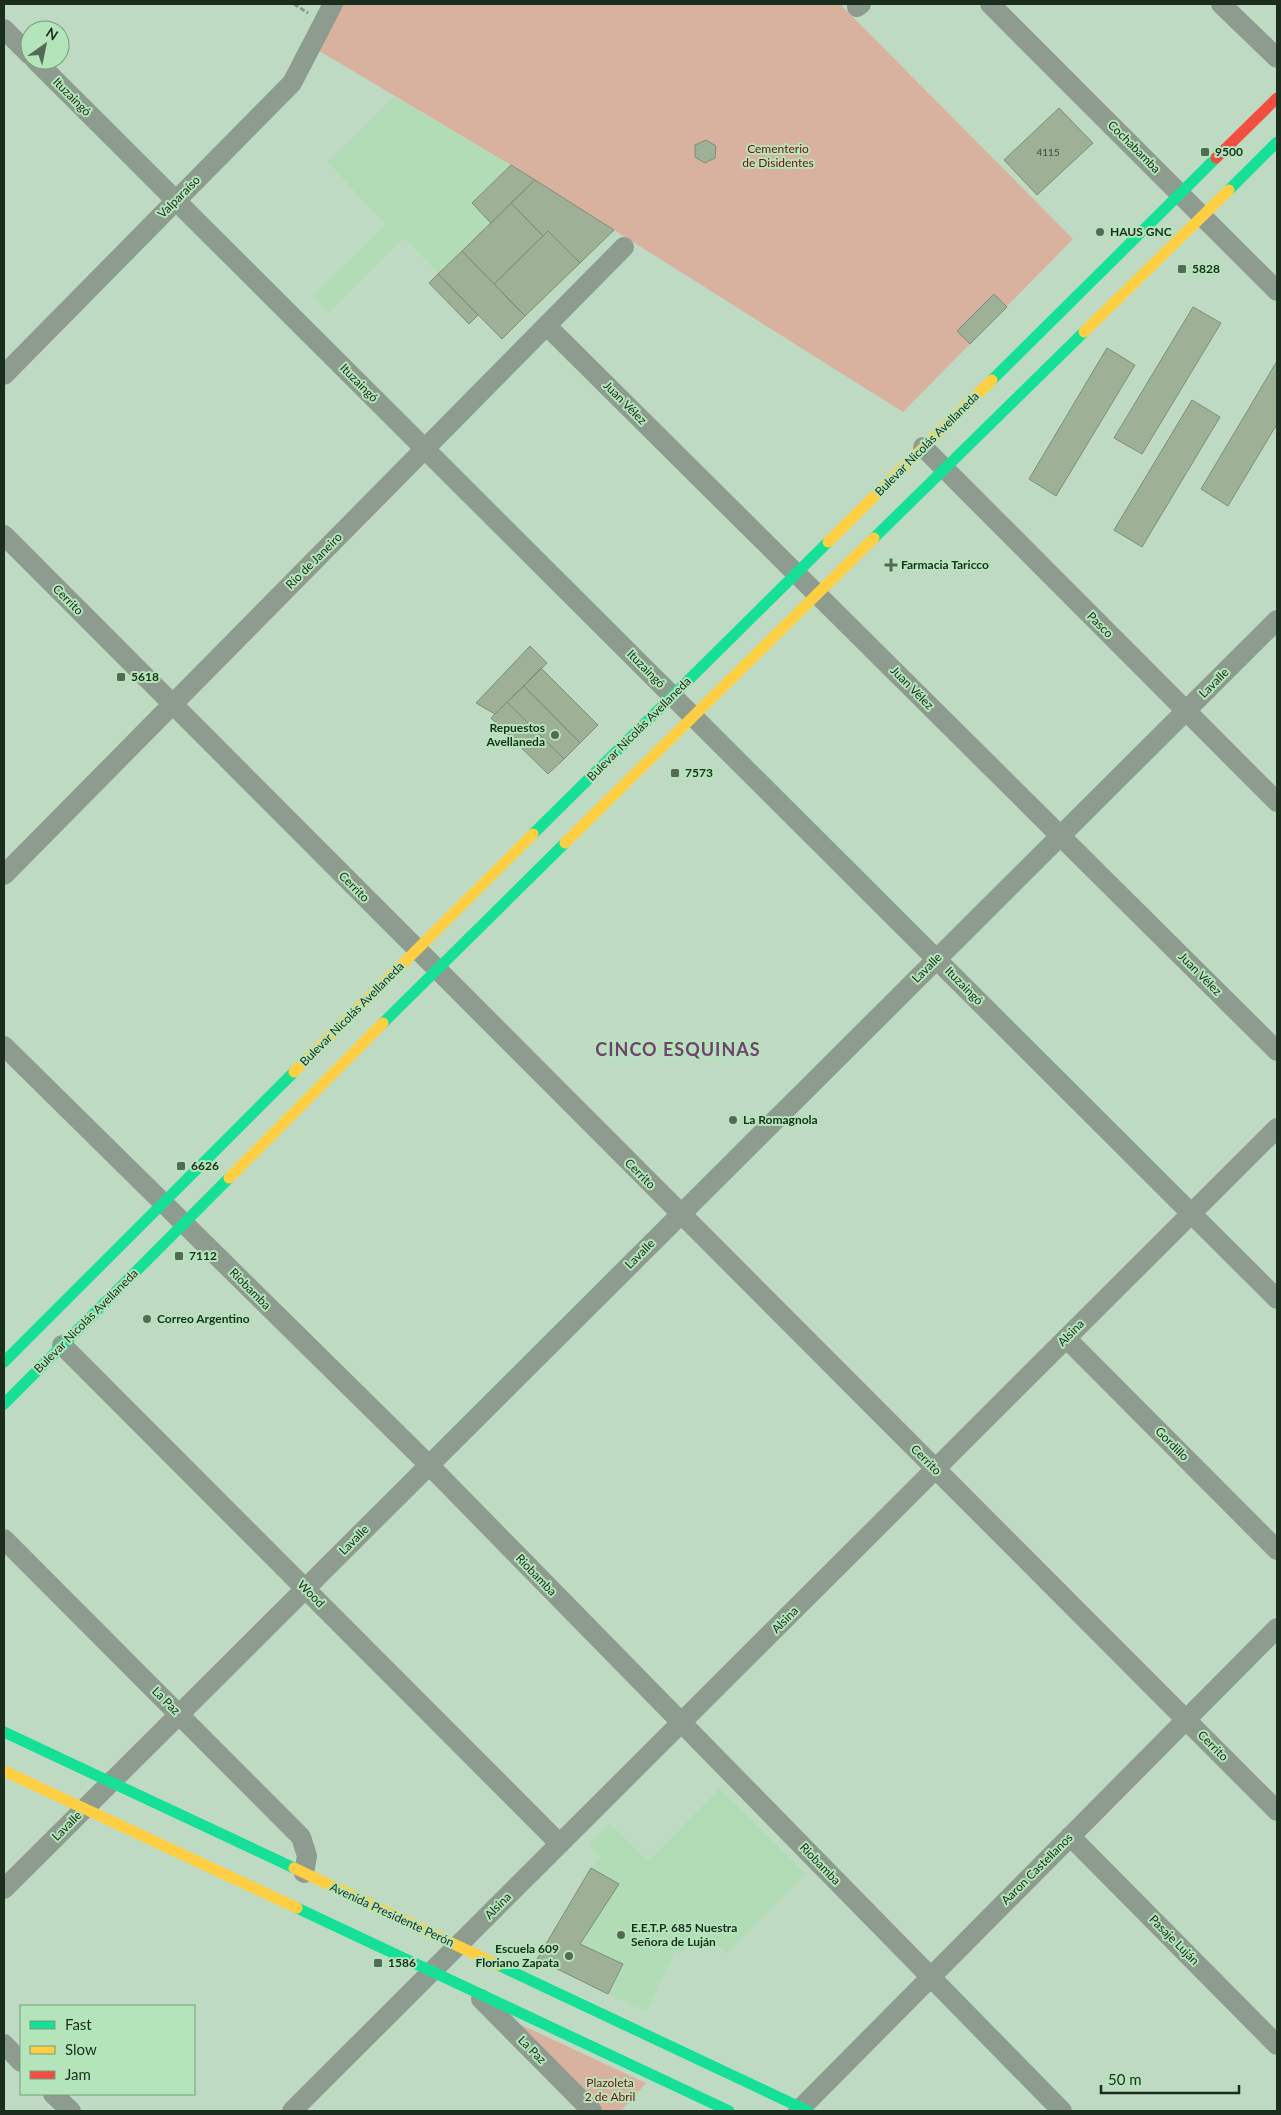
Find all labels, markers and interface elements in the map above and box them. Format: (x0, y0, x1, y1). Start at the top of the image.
north arrow (20, 20, 70, 70)
text: N (43, 24, 62, 44)
street label: Ituzaingó (50, 74, 95, 119)
street label: Cochabamba (1105, 117, 1164, 176)
park label: Cementerio de Disidentes (742, 141, 814, 170)
place label: 9500 (1215, 144, 1243, 159)
house number: 4115 (1036, 146, 1060, 158)
marker: 9500 (1199, 146, 1211, 158)
street label: Valparaíso (154, 172, 203, 221)
place label: HAUS GNC (1110, 224, 1172, 239)
marker: HAUS GNC (1094, 226, 1106, 238)
place label: 5828 (1192, 261, 1220, 276)
marker: 5828 (1176, 263, 1188, 275)
street label: Ituzaingó (337, 360, 382, 405)
street label: Juan Vélez (601, 378, 651, 428)
street label: Bulevar Nicolás Avellaneda (872, 388, 982, 499)
street label: Río de Janeiro (282, 529, 345, 592)
place label: Farmacia Taricco (901, 557, 989, 572)
marker: Farmacia Taricco (885, 559, 897, 571)
street label: Cerrito (50, 581, 87, 618)
street label: Pasco (1084, 609, 1117, 641)
street label: Ituzaingó (624, 646, 669, 691)
street label: Juan Vélez (888, 663, 938, 713)
street label: Lavalle (1196, 665, 1232, 701)
place label: 5618 (131, 669, 159, 684)
marker: 5618 (115, 671, 127, 683)
street label: Bulevar Nicolás Avellaneda (584, 673, 694, 784)
place label: Repuestos Avellaneda (485, 720, 545, 749)
marker: Repuestos Avellaneda (549, 729, 561, 741)
place label: 7573 (685, 765, 713, 780)
marker: 7573 (669, 767, 681, 779)
street label: Cerrito (336, 868, 373, 905)
street label: Juan Vélez (1176, 949, 1226, 999)
street label: Lavalle (909, 950, 945, 986)
street label: Bulevar Nicolás Avellaneda (297, 958, 407, 1069)
street label: Ituzaingó (942, 963, 987, 1008)
district label: CINCO ESQUINAS (595, 1038, 761, 1060)
place label: La Romagnola (743, 1112, 818, 1127)
marker: La Romagnola (727, 1114, 739, 1126)
street label: Cerrito (622, 1155, 659, 1192)
place label: 6626 (191, 1158, 219, 1173)
marker: 6626 (175, 1160, 187, 1172)
street label: Lavalle (622, 1236, 658, 1272)
place label: 7112 (189, 1248, 217, 1263)
marker: 7112 (173, 1250, 185, 1262)
street label: Bulevar Nicolás Avellaneda (31, 1265, 141, 1376)
street label: Riobamba (227, 1265, 274, 1312)
place label: Correo Argentino (157, 1311, 250, 1326)
marker: Correo Argentino (141, 1313, 153, 1325)
street label: Alsina (1054, 1316, 1087, 1349)
street label: Gordillo (1152, 1424, 1193, 1464)
street label: Cerrito (908, 1441, 945, 1478)
street label: Lavalle (336, 1522, 372, 1558)
street label: Riobamba (513, 1551, 560, 1599)
street label: Wood (295, 1577, 328, 1610)
street label: Alsina (768, 1603, 801, 1636)
street label: La Paz (149, 1683, 184, 1718)
street label: Cerrito (1195, 1727, 1232, 1764)
street label: Lavalle (49, 1808, 85, 1844)
street label: Aaron Castellanos (998, 1830, 1075, 1907)
street label: Riobamba (797, 1840, 844, 1888)
street label: Avenida Presidente Perón (328, 1879, 457, 1950)
street label: Alsina (481, 1889, 514, 1922)
street label: Pasaje Luján (1146, 1912, 1202, 1968)
place label: E.E.T.P. 685 Nuestra Señora de Luján (631, 1920, 737, 1949)
marker: E.E.T.P. 685 Nuestra Señora de Luján (615, 1929, 627, 1941)
place label: Escuela 609 Floriano Zapata (476, 1941, 559, 1970)
marker: Escuela 609 Floriano Zapata (563, 1950, 575, 1962)
place label: 1586 (388, 1955, 416, 1970)
marker: 1586 (372, 1957, 384, 1969)
legend (20, 2005, 195, 2095)
text: Fast (65, 2015, 92, 2033)
street label: La Paz (515, 2032, 550, 2067)
text: Slow (65, 2040, 97, 2058)
scale bar (1101, 2062, 1238, 2094)
text: Jam (65, 2065, 91, 2083)
text: 50 m (1108, 2070, 1142, 2088)
park label: Plazoleta 2 de Abril (585, 2075, 635, 2104)

